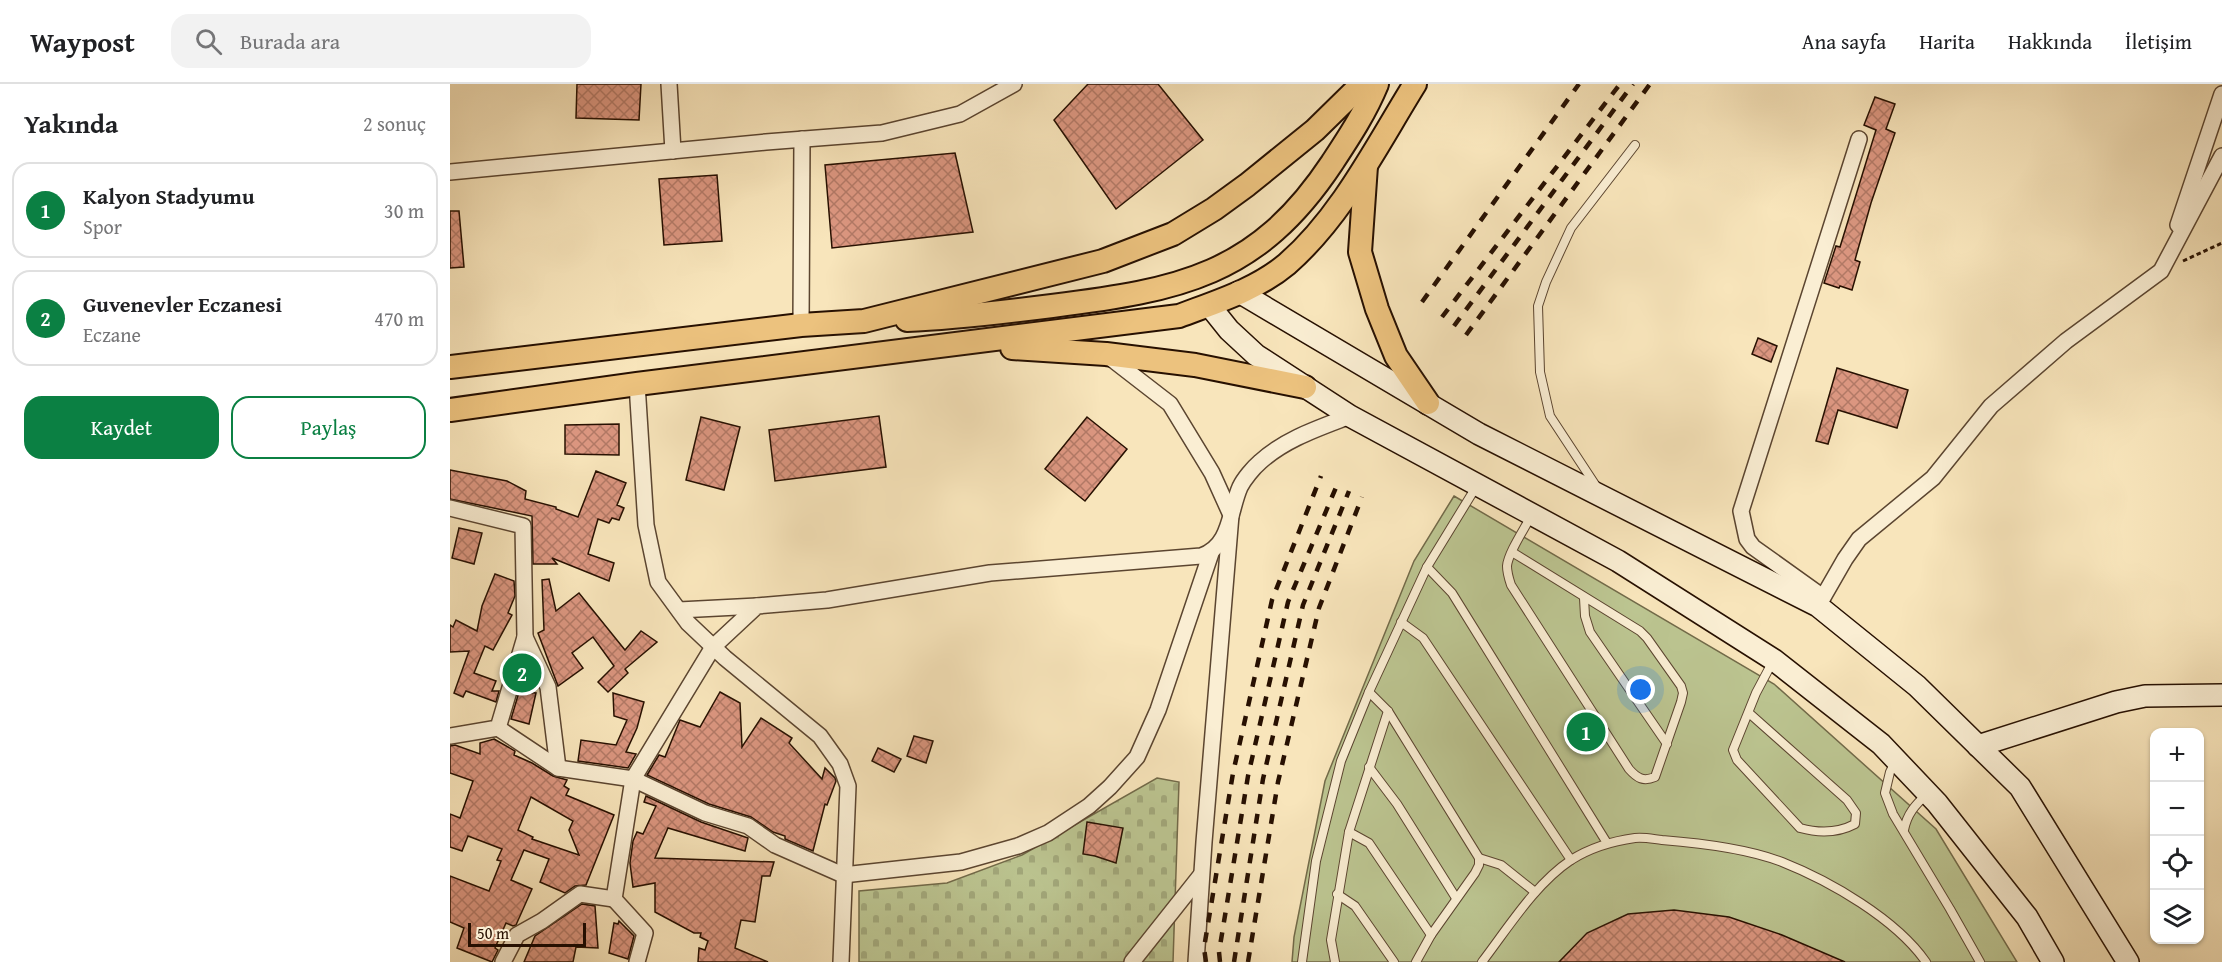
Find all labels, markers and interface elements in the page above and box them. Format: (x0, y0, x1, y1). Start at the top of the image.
search box (171, 14, 591, 68)
text: Waypost (30, 21, 135, 62)
icon: search (192, 25, 225, 58)
text: Burada ara (240, 25, 340, 57)
text: Ana sayfa (1802, 26, 1886, 57)
text: Harita (1919, 26, 1975, 57)
text: Hakkında (2008, 26, 2092, 57)
text: İletişim (2125, 26, 2192, 57)
text: Yakında (24, 104, 118, 143)
text: 2 sonuç (363, 109, 426, 138)
text: Kalyon Stadyumu (83, 180, 255, 212)
text: 1 (40, 196, 51, 225)
text: 30 m (384, 196, 424, 225)
text: Spor (83, 212, 122, 241)
text: Guvenevler Eczanesi (83, 288, 282, 320)
text: 2 (40, 304, 51, 333)
text: 470 m (374, 304, 424, 333)
text: Eczane (83, 320, 141, 349)
button: Kaydet (24, 396, 219, 459)
button: Paylaş (231, 396, 426, 459)
pin: 2 (502, 650, 542, 696)
your location (1626, 675, 1655, 704)
pin: 1 (1566, 710, 1606, 754)
map controls (2150, 728, 2204, 944)
button: + (2150, 728, 2204, 782)
button: − (2150, 782, 2204, 836)
button: locate (2150, 836, 2204, 890)
button: layers (2150, 890, 2204, 944)
scale bar (468, 920, 586, 948)
text: 50 m (477, 921, 509, 945)

